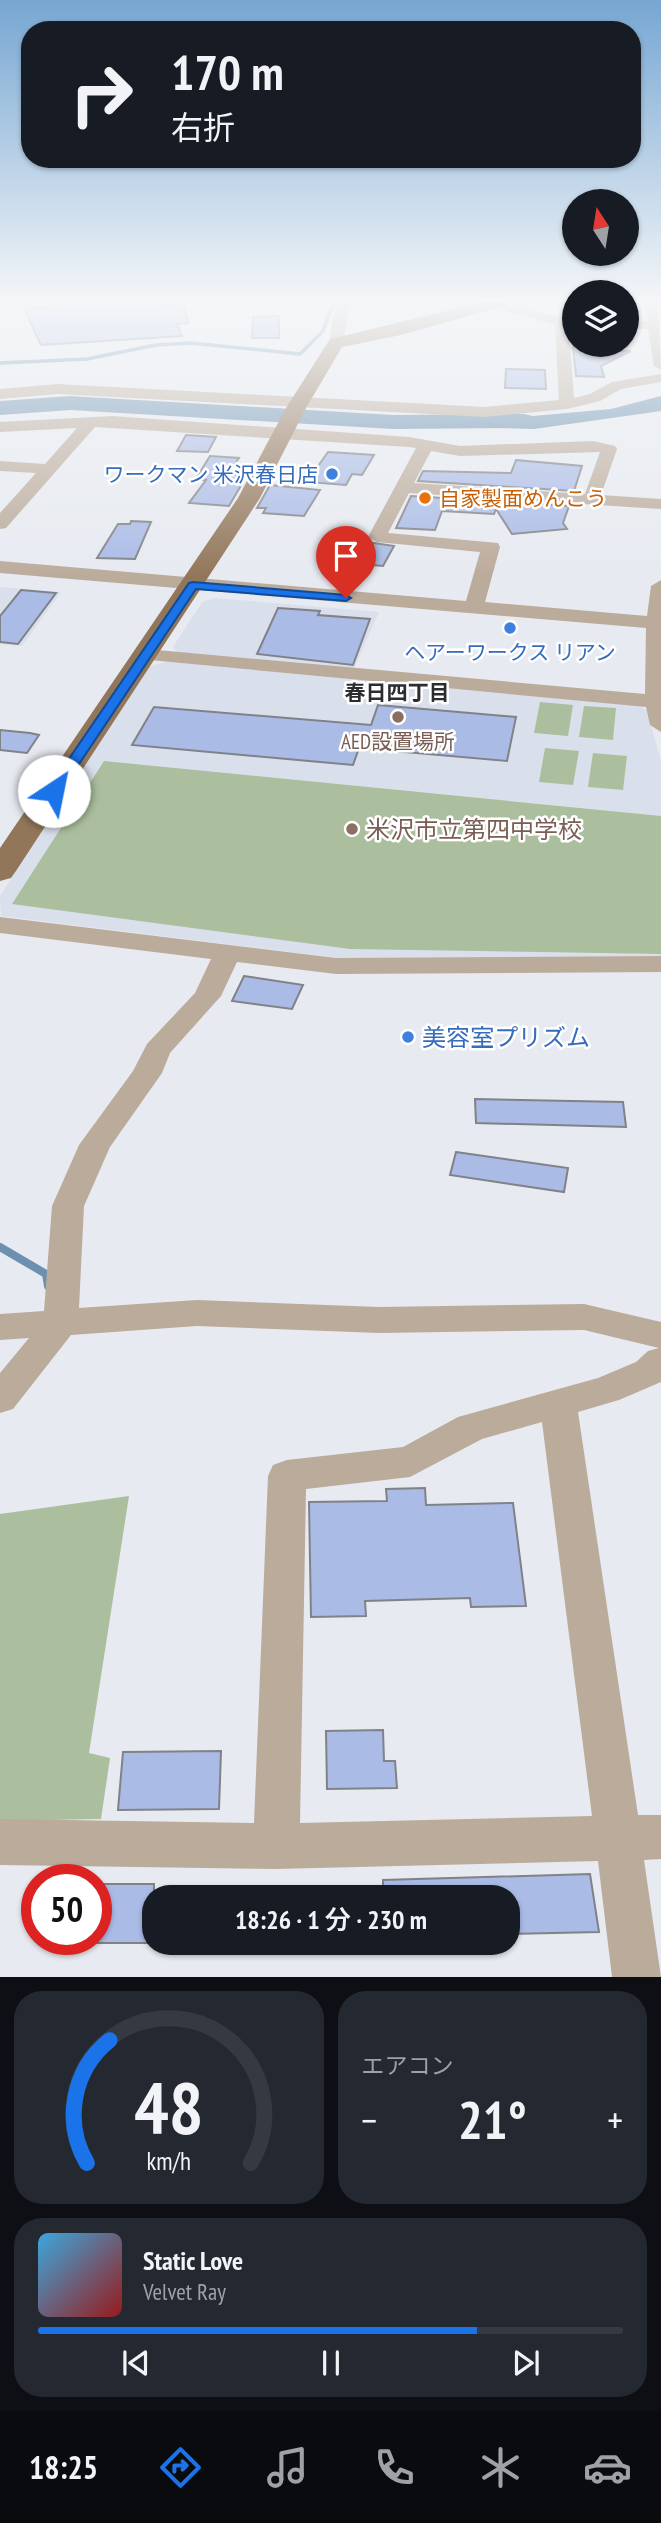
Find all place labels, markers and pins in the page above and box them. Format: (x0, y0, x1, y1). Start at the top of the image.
place label: ワークマン 米沢春日店 (104, 461, 318, 488)
marker: ワークマン 米沢春日店 (324, 466, 340, 482)
place label: 自家製面めんこう (439, 485, 607, 512)
marker: 自家製面めんこう (417, 490, 433, 506)
pin (316, 526, 376, 598)
marker: ヘアーワークス リアン (502, 620, 518, 636)
place label: ヘアーワークス リアン (404, 639, 616, 666)
marker: AED設置場所 (390, 709, 406, 725)
place label: AED設置場所 (341, 728, 455, 755)
place label: 米沢市立第四中学校 (366, 814, 582, 845)
marker: 米沢市立第四中学校 (344, 821, 360, 837)
place label: 美容室プリズム (422, 1022, 590, 1053)
marker: 美容室プリズム (400, 1029, 416, 1045)

